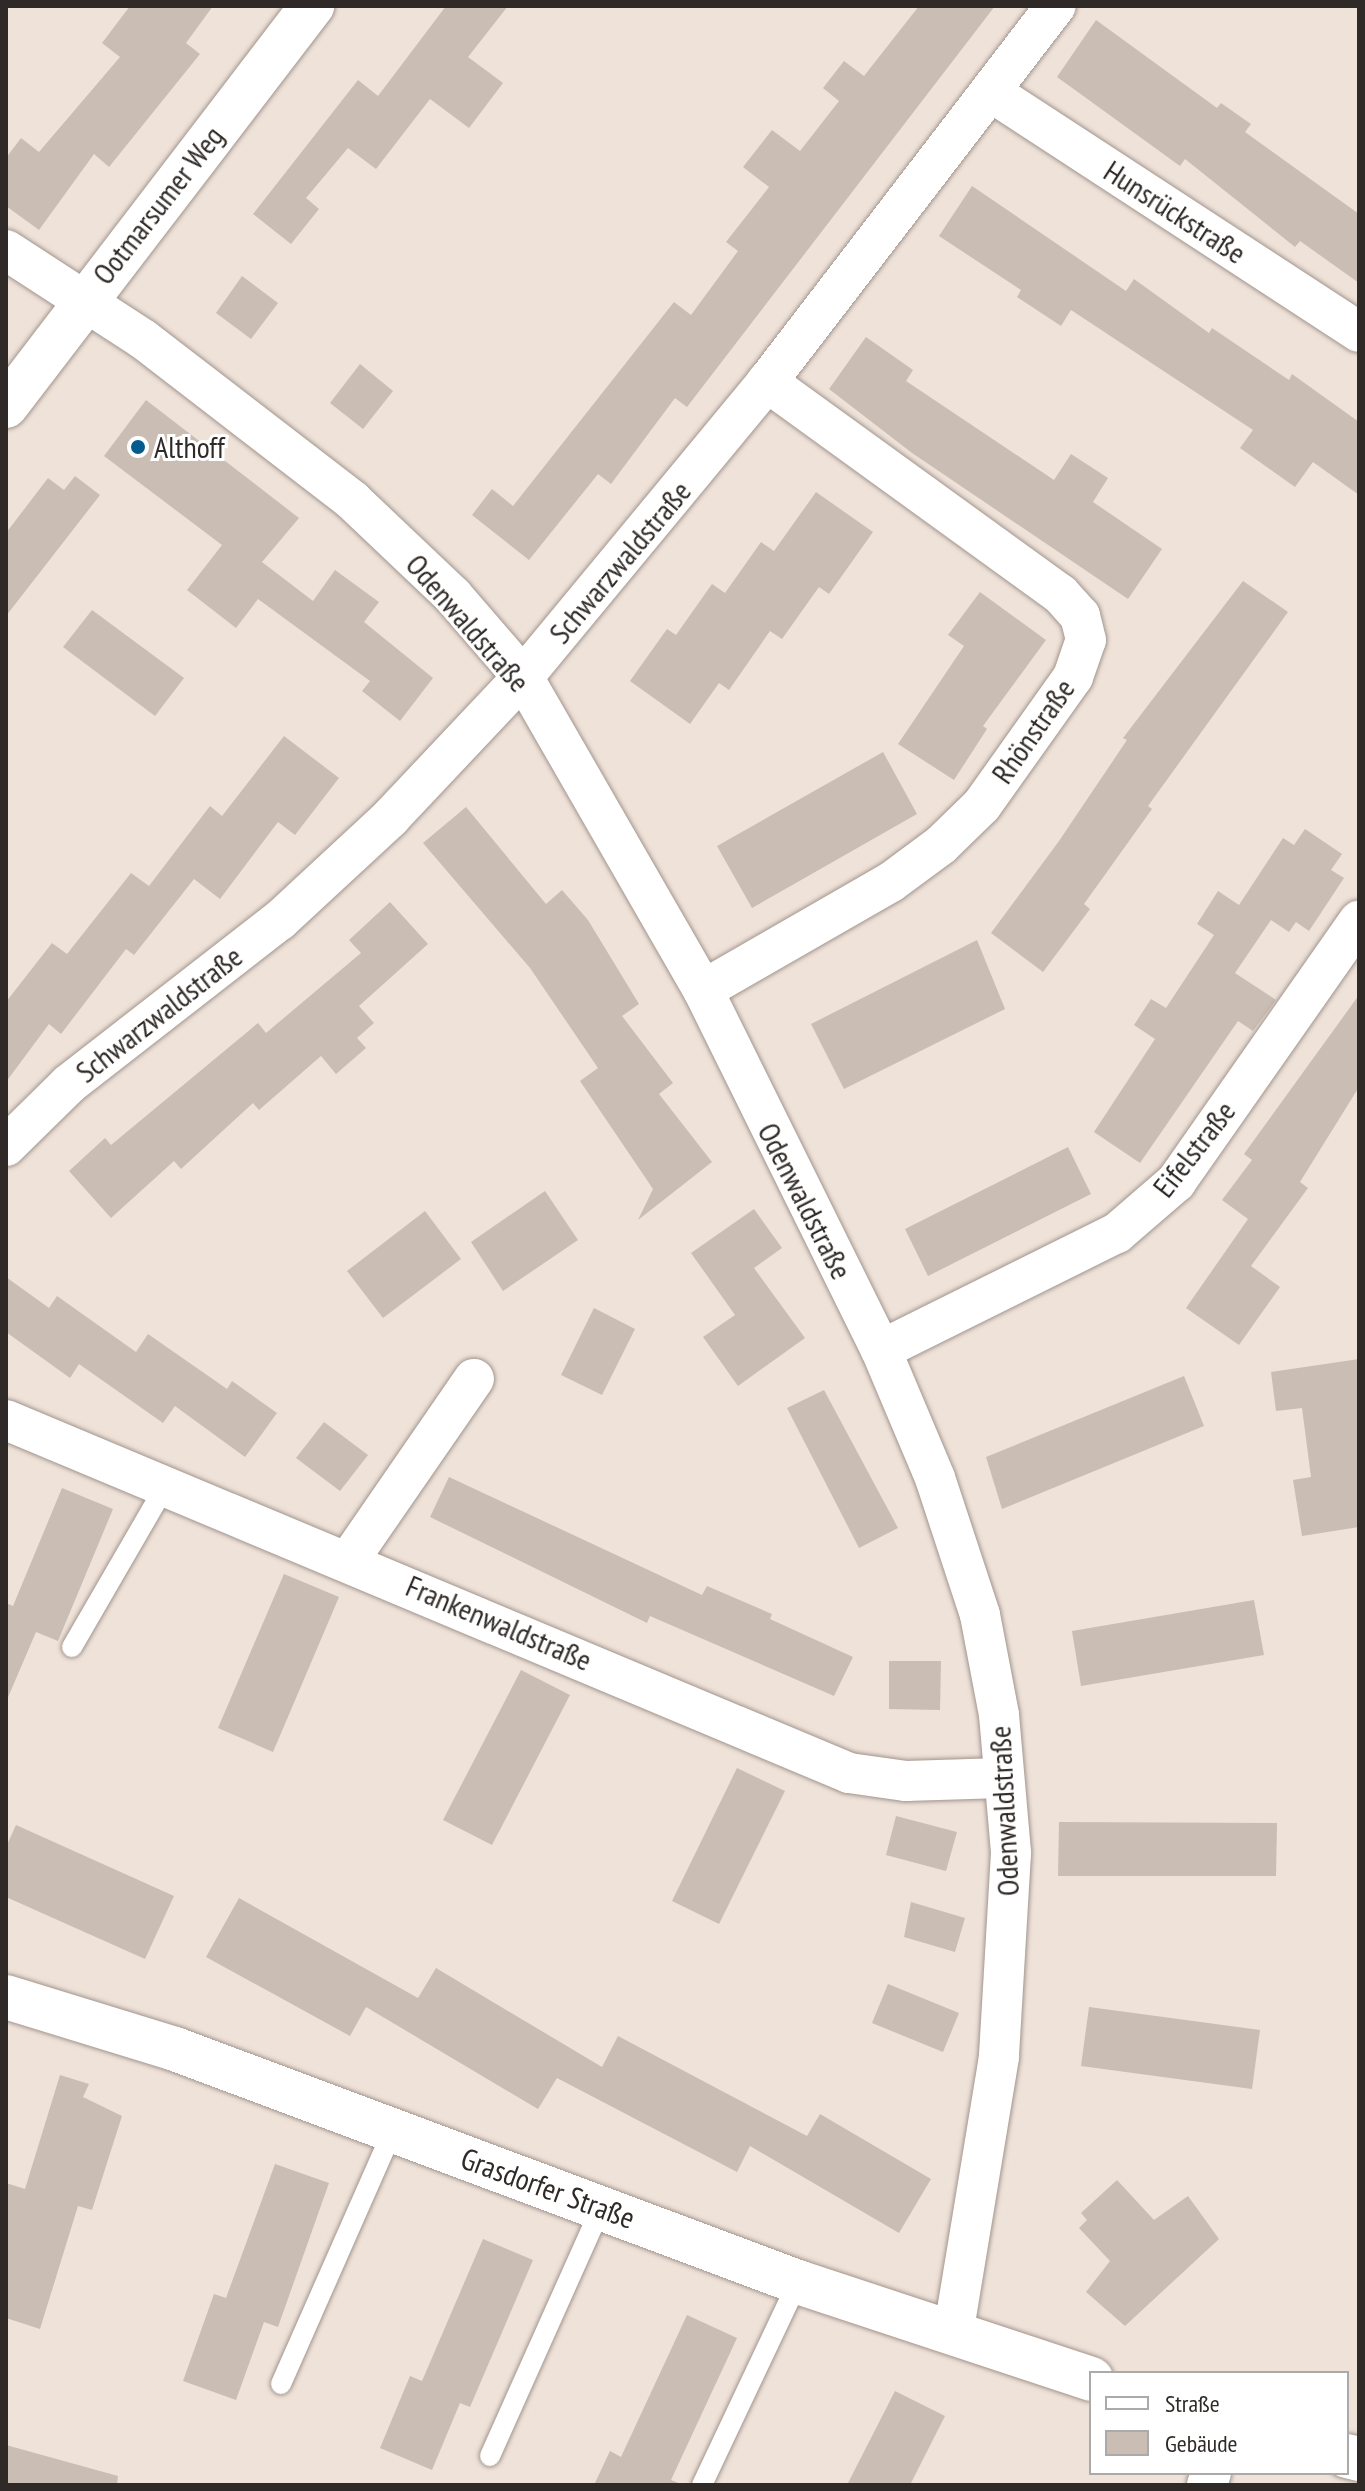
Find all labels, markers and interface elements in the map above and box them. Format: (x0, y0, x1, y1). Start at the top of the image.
street label: Ootmarsumer Weg (85, 119, 231, 291)
street label: Hunsrückstraße (1097, 153, 1253, 271)
place label: Althoff (154, 429, 225, 465)
marker: Althoff (129, 438, 147, 456)
street label: Schwarzwaldstraße (542, 474, 698, 650)
street label: Odenwaldstraße (399, 547, 537, 699)
street label: Rhönstraße (984, 672, 1082, 790)
street label: Schwarzwaldstraße (69, 938, 249, 1090)
street label: Eifelstraße (1145, 1094, 1243, 1204)
street label: Odenwaldstraße (750, 1117, 860, 1285)
street label: Frankenwaldstraße (401, 1568, 597, 1678)
street label: Odenwaldstraße (982, 1725, 1026, 1897)
street label: Grasdorfer Straße (456, 2140, 640, 2236)
legend (1089, 2371, 1349, 2475)
text: Straße (1165, 2388, 1220, 2419)
text: Gebäude (1165, 2428, 1237, 2459)

